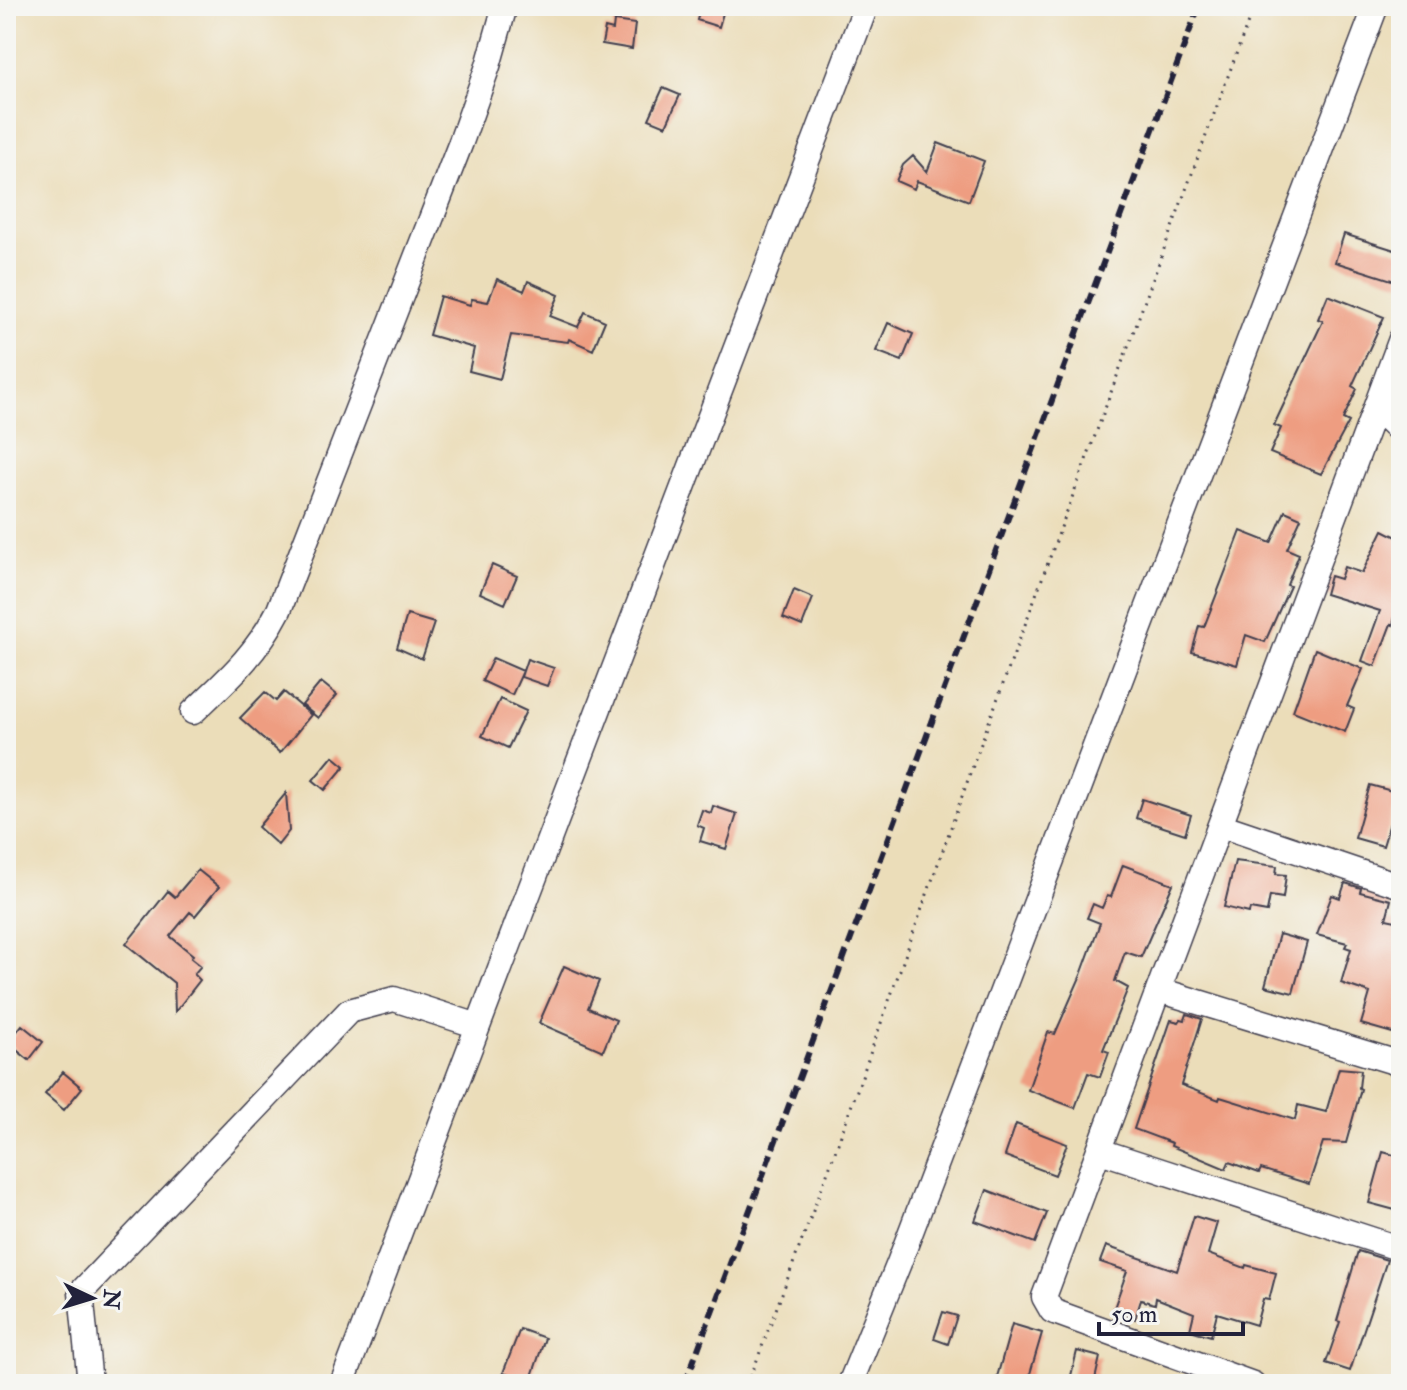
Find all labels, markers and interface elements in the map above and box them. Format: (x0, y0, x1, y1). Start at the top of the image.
north arrow (52, 1258, 132, 1338)
scale bar (1099, 1286, 1243, 1336)
text: N (96, 1288, 126, 1310)
text: 50 m (1111, 1299, 1158, 1330)

